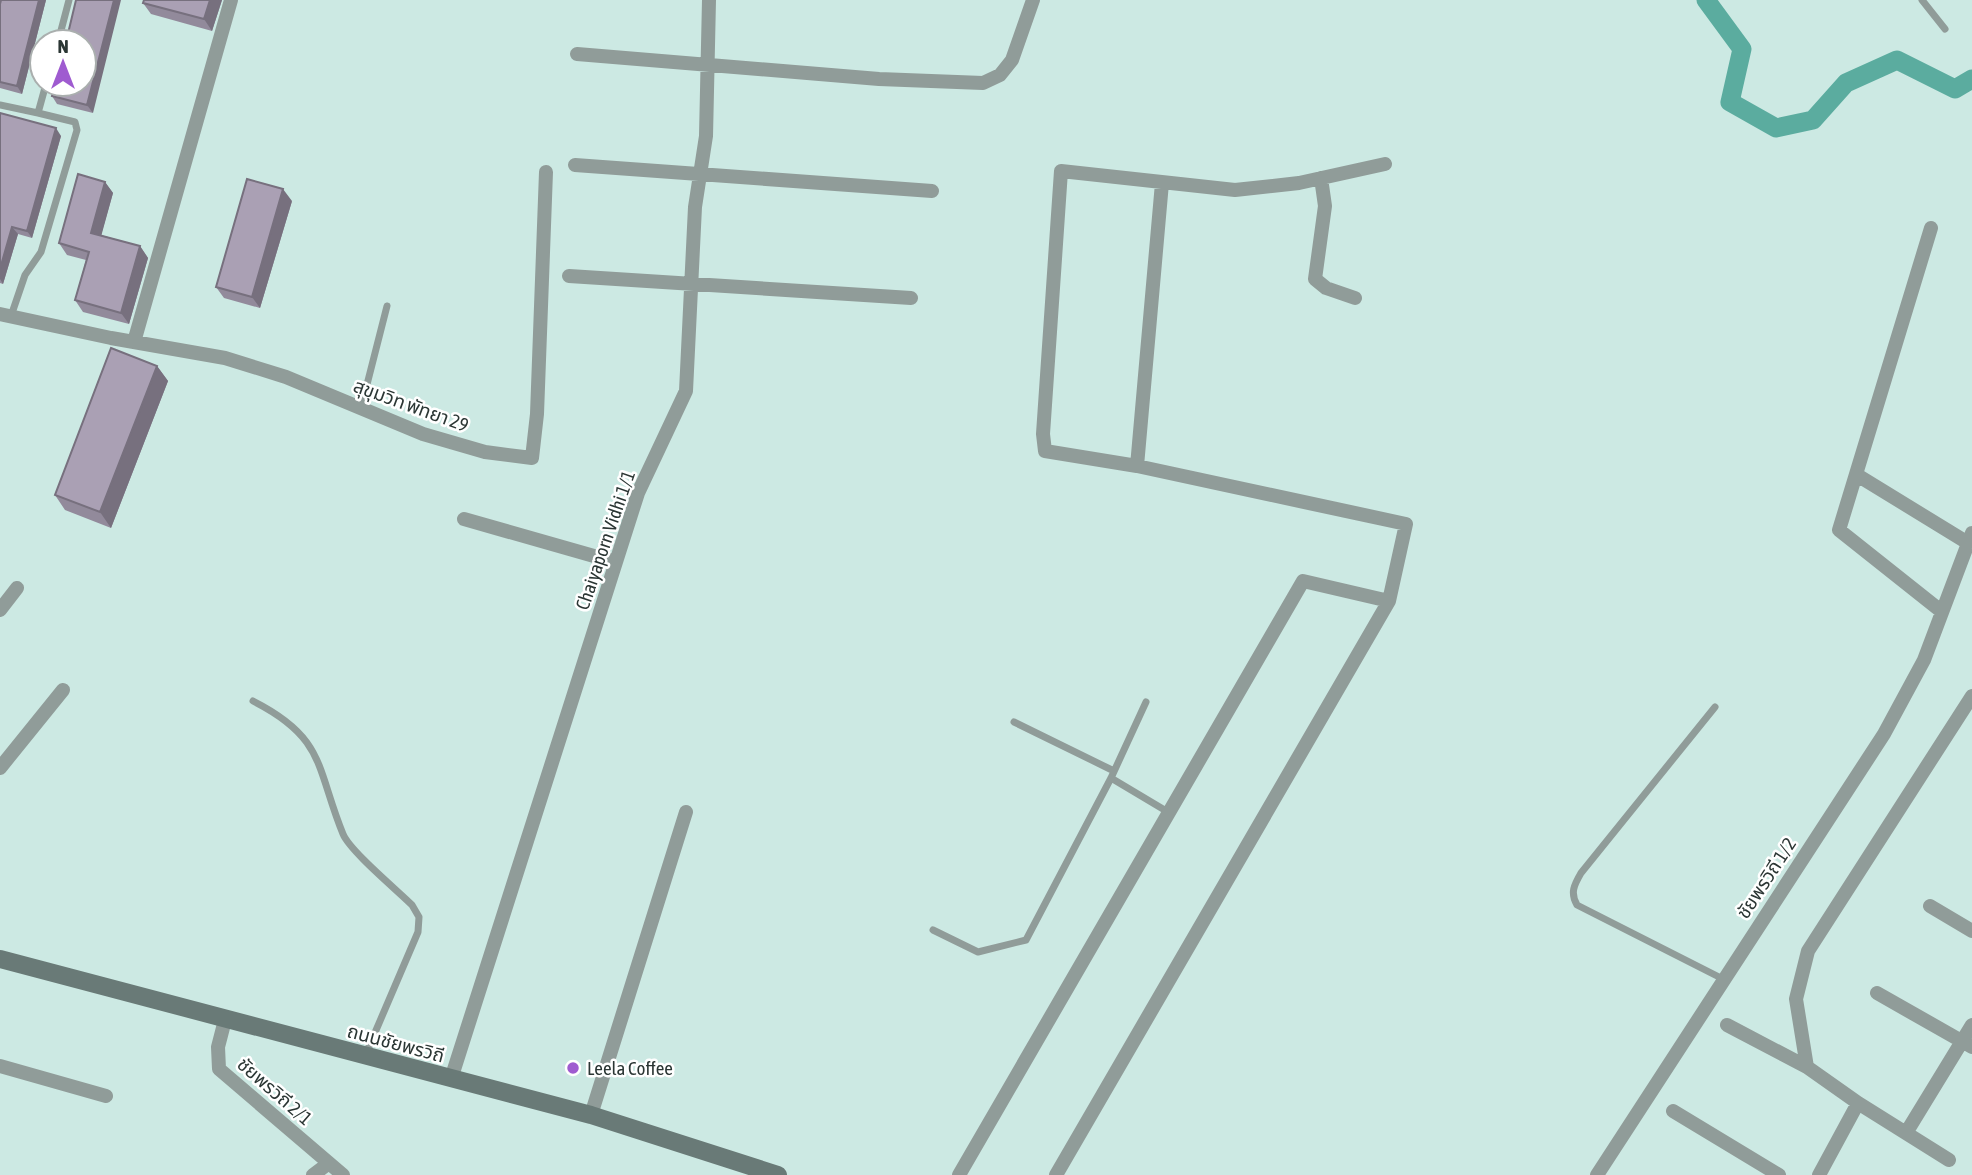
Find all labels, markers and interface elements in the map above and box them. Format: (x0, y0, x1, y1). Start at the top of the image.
north arrow (28, 28, 98, 98)
text: N (57, 35, 69, 57)
street label: สุขุมวิท พัทยา 29 (350, 374, 472, 437)
street label: Chaiyaporn Vidhi 1/1 (571, 467, 639, 613)
street label: ชัยพรวิถี 1/2 (1732, 833, 1800, 923)
street label: ถนนชัยพรวิถี (345, 1019, 447, 1067)
street label: ชัยพรวิถี 2/1 (233, 1053, 317, 1129)
place label: Leela Coffee (587, 1057, 673, 1079)
marker: Leela Coffee (565, 1060, 581, 1076)

